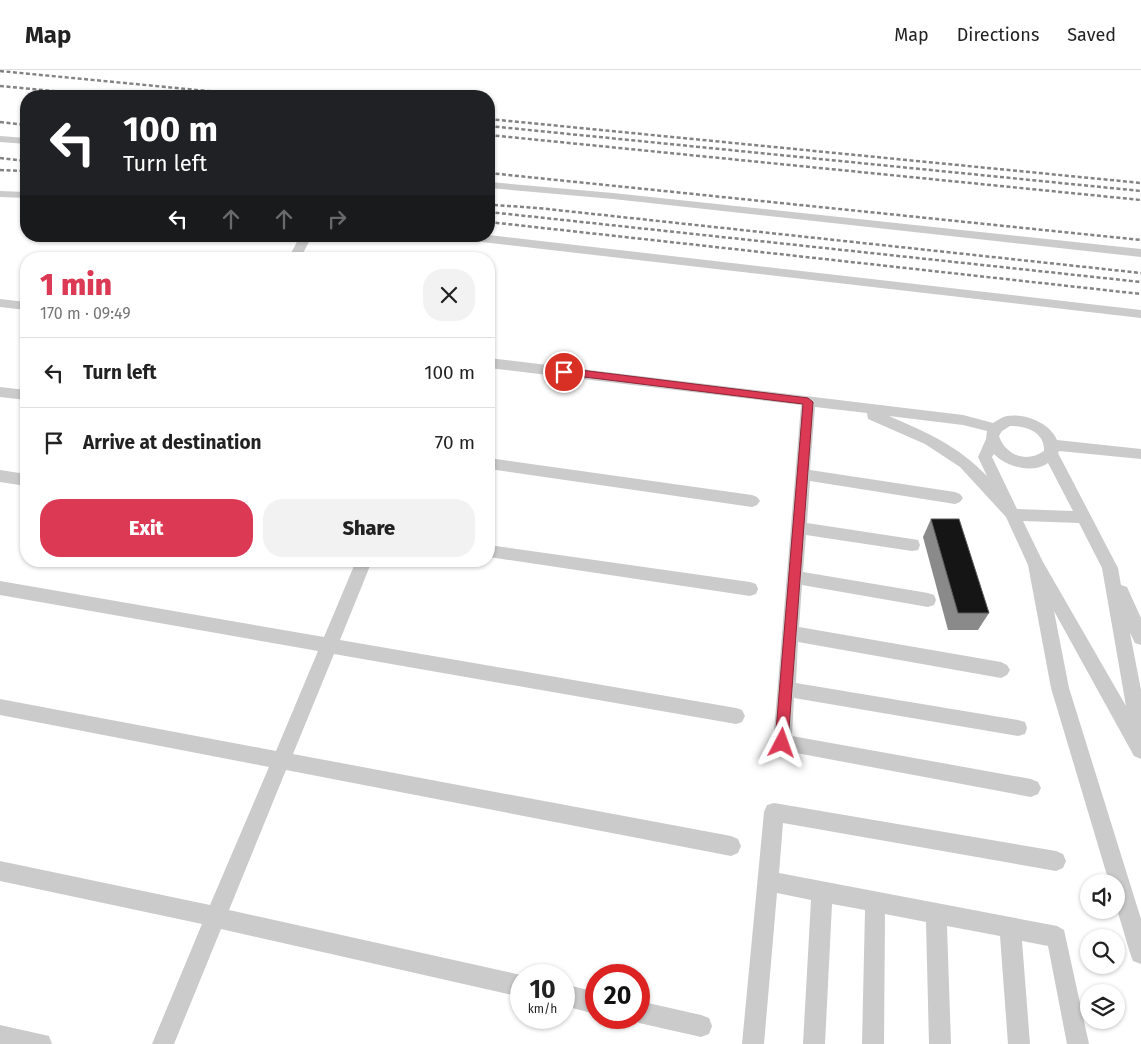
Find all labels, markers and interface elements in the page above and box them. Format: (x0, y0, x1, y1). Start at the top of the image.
text: Map (25, 21, 71, 49)
text: Map (894, 24, 929, 46)
text: Directions (957, 24, 1039, 46)
text: Saved (1067, 24, 1116, 46)
text: 100 m (123, 108, 218, 150)
icon: left (40, 110, 105, 175)
text: Turn left (123, 150, 207, 177)
icon: left (164, 205, 192, 233)
icon: ahead (217, 205, 245, 233)
icon: ahead (270, 205, 298, 233)
icon: right (323, 205, 351, 233)
text: 1 min (40, 267, 112, 303)
button: close (423, 269, 475, 321)
text: 170 m · 09:49 (40, 304, 131, 323)
pin (543, 351, 585, 393)
icon: arrive (550, 358, 578, 386)
icon: left (40, 359, 68, 387)
text: Turn left (83, 361, 157, 384)
text: 100 m (424, 361, 475, 384)
icon: arrive (40, 429, 68, 457)
text: Arrive at destination (83, 431, 262, 454)
text: 70 m (435, 431, 475, 454)
button: Exit (40, 499, 253, 557)
button: Share (263, 499, 475, 557)
position arrow (755, 716, 807, 768)
map controls (1080, 874, 1125, 1029)
button: sound (1080, 874, 1125, 919)
button: search (1080, 929, 1125, 974)
speed limit sign: 20 (585, 964, 650, 1029)
text: 10 (529, 975, 556, 1005)
button: layers (1080, 984, 1125, 1029)
text: km/h (528, 1002, 557, 1016)

